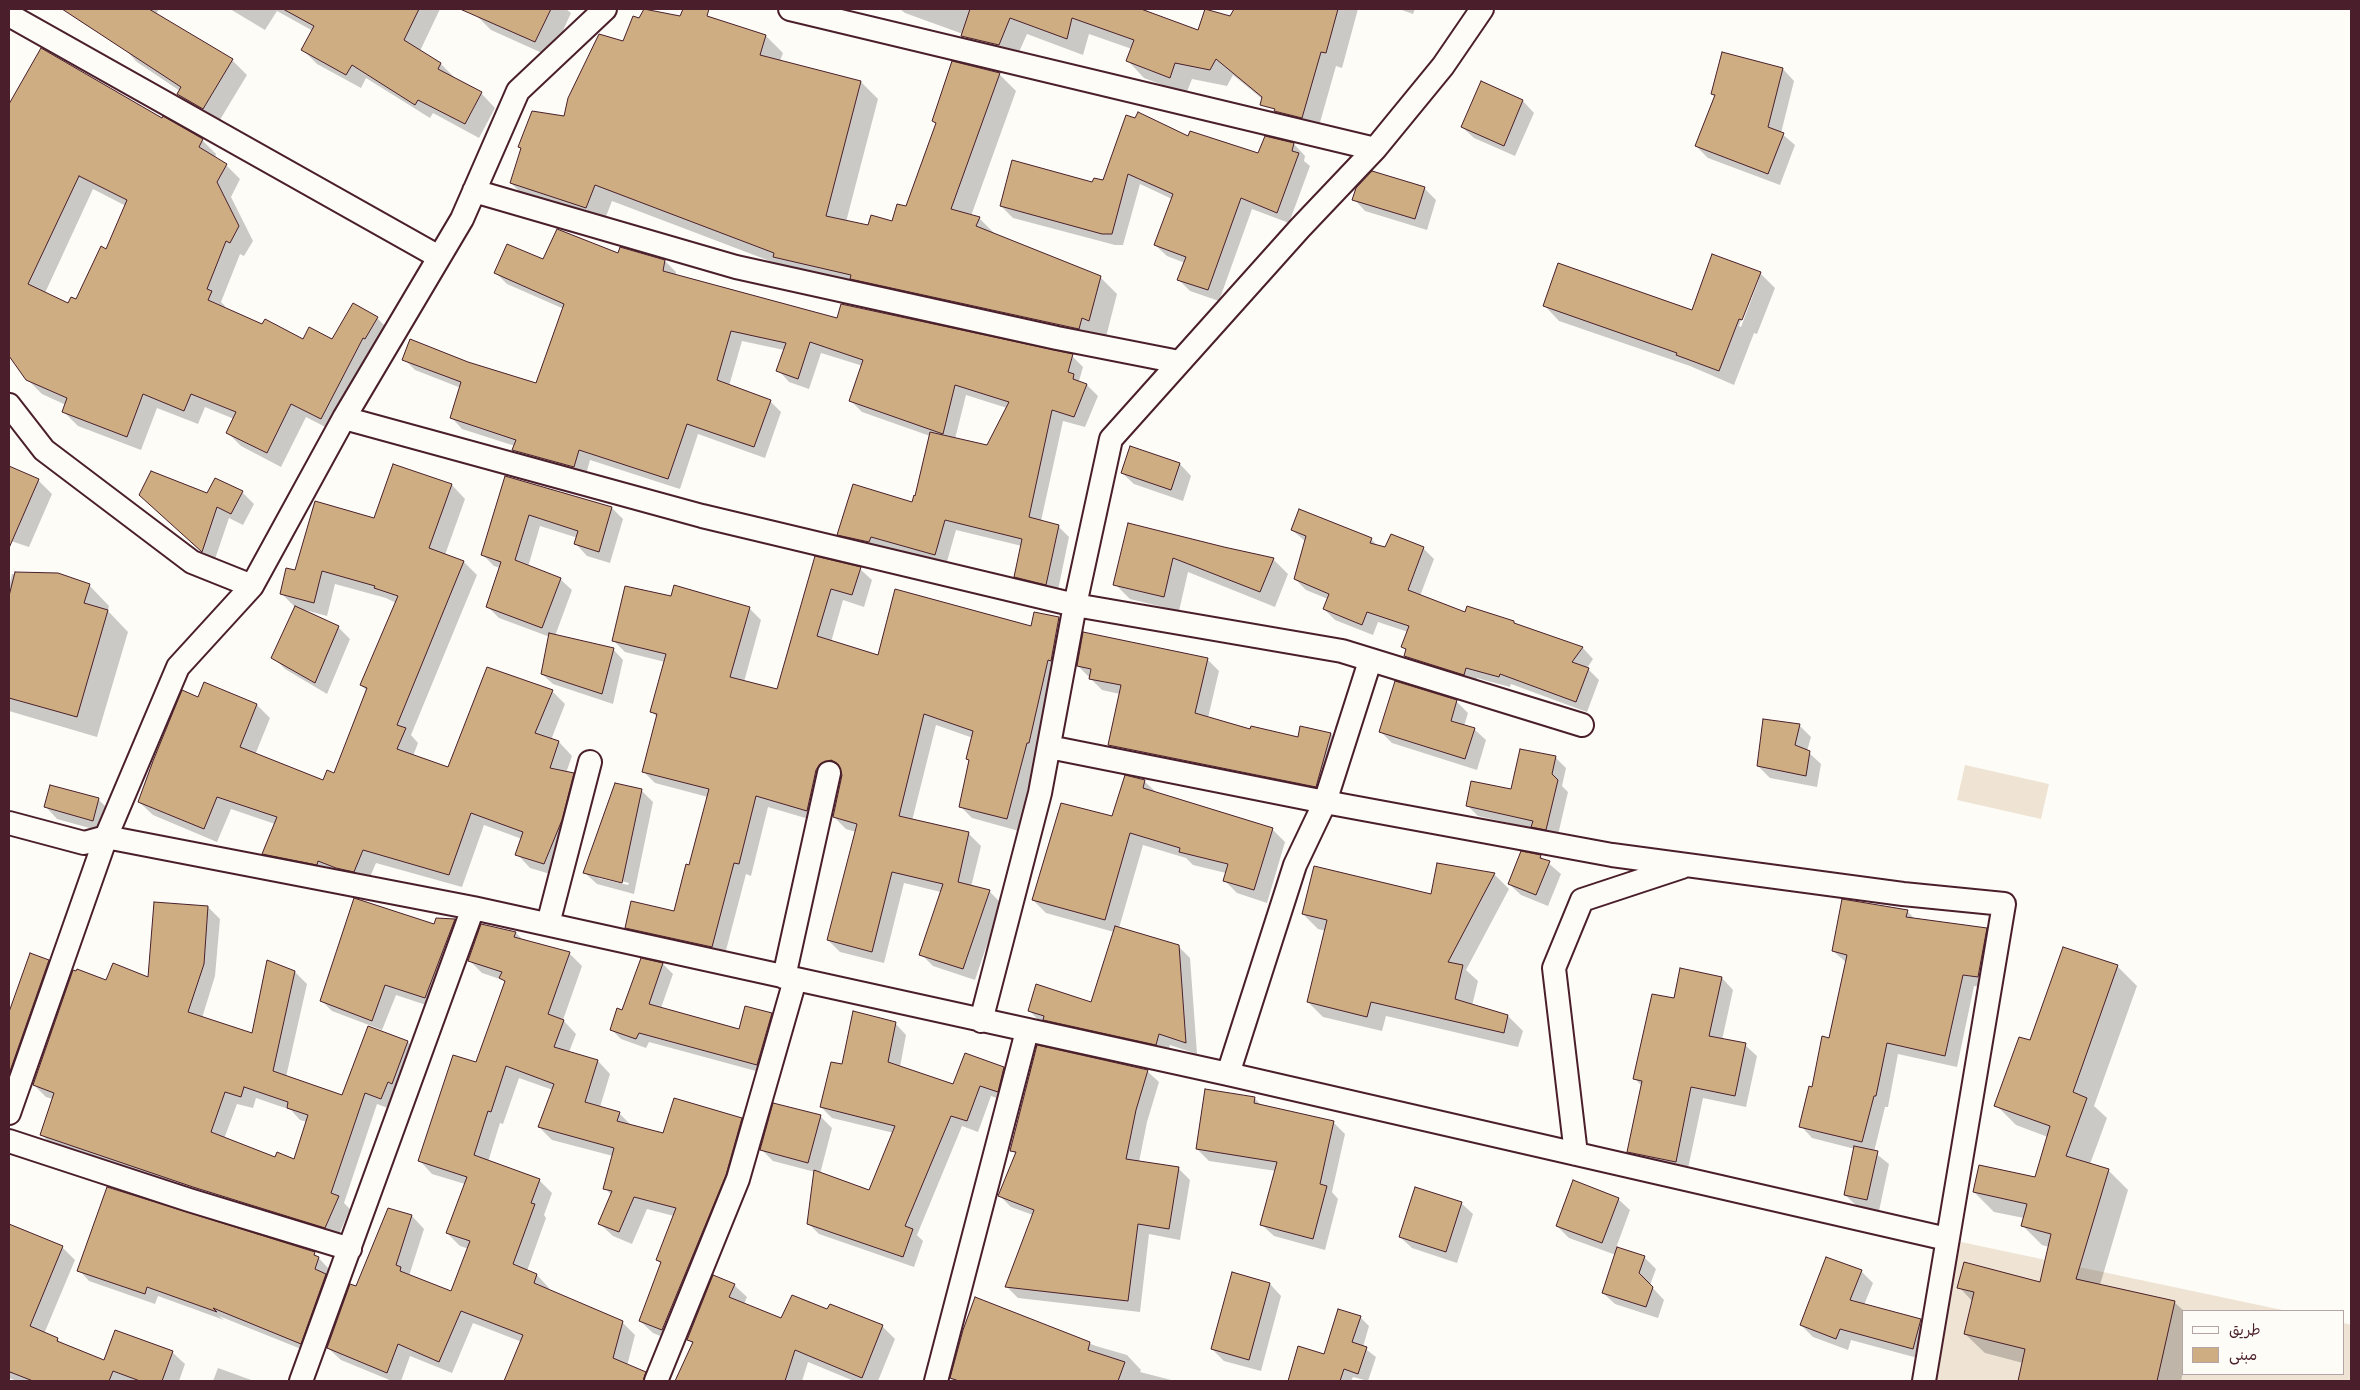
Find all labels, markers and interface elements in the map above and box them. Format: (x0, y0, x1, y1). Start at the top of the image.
legend (2182, 1310, 2345, 1375)
text: طريق (2229, 1317, 2261, 1340)
text: مبنى (2229, 1342, 2257, 1365)

